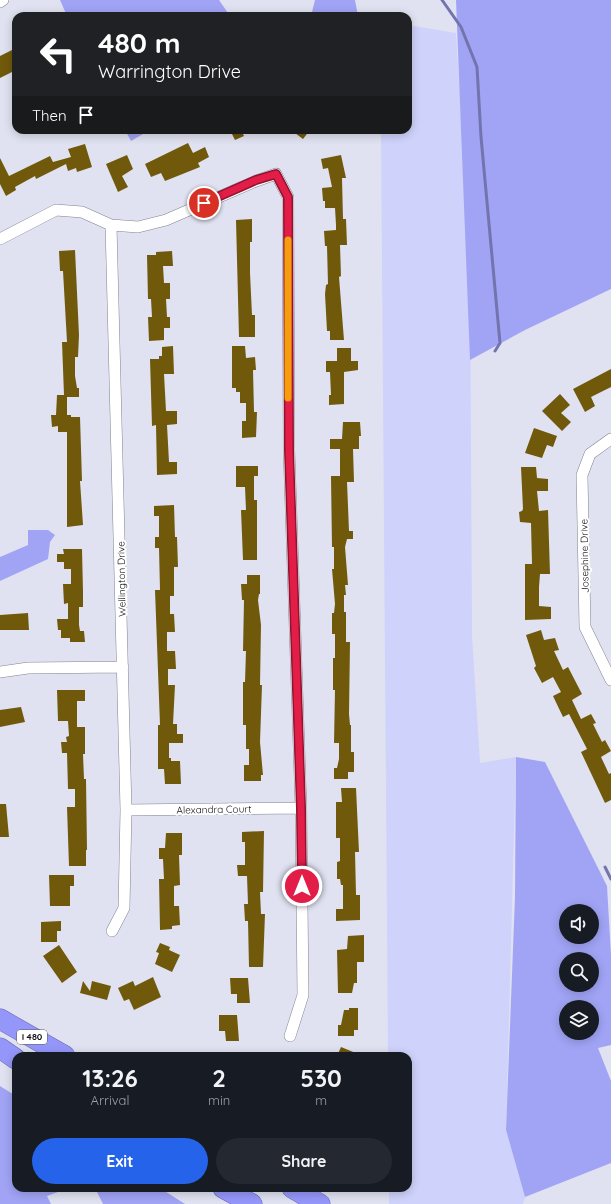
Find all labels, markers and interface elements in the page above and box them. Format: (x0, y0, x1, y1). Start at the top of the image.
text: 480 m (98, 25, 181, 60)
icon: left (32, 28, 84, 80)
text: Warrington Drive (98, 60, 241, 83)
icon: arrive (75, 104, 97, 126)
text: Then (32, 106, 67, 125)
pin (187, 186, 221, 220)
icon: arrive (193, 192, 215, 214)
street label: Josephine Drive (577, 518, 592, 593)
street label: Wellington Drive (114, 541, 129, 617)
street label: Alexandra Court (176, 802, 252, 817)
position arrow (281, 865, 323, 907)
map controls (559, 904, 599, 1040)
button: sound (559, 904, 599, 944)
button: search (559, 952, 599, 992)
button: layers (559, 1000, 599, 1040)
road number: I 480 (17, 1030, 47, 1044)
text: 13:26 (82, 1063, 138, 1093)
text: 2 (212, 1063, 226, 1093)
text: 530 (300, 1063, 342, 1093)
text: Arrival (91, 1092, 129, 1108)
text: min (208, 1092, 230, 1108)
text: m (315, 1092, 327, 1108)
button: Exit (32, 1138, 208, 1184)
button: Share (216, 1138, 392, 1184)

